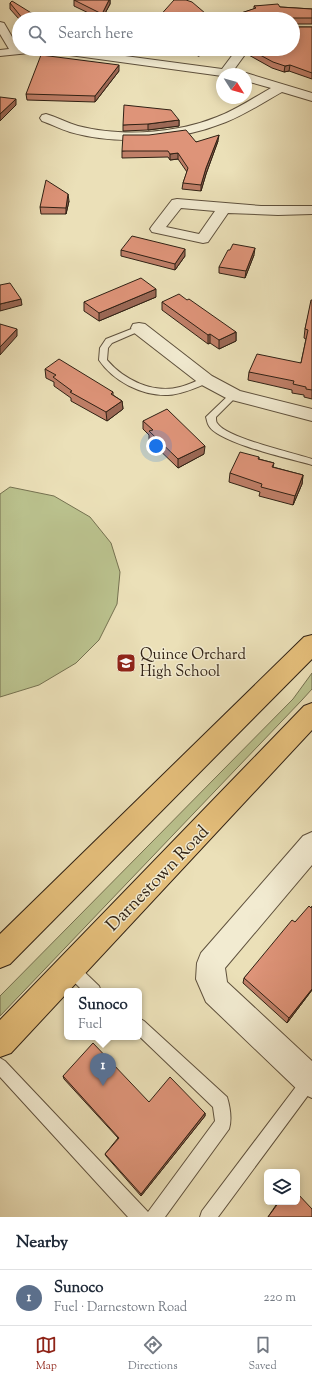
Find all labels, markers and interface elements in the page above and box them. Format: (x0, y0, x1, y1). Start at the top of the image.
search box (12, 12, 300, 56)
icon: search (26, 23, 48, 45)
text: Search here (58, 24, 133, 45)
north arrow (216, 68, 252, 104)
your location (146, 436, 166, 456)
place label: Quince Orchard High School (140, 645, 246, 683)
school or university icon: Quince Orchard High School (115, 652, 137, 674)
street label: Darnestown Road (101, 820, 216, 938)
popup (64, 988, 142, 1040)
text: Sunoco (78, 995, 128, 1016)
text: Fuel (78, 1016, 102, 1034)
pin: 1 (90, 1053, 116, 1086)
map controls (264, 1169, 300, 1205)
button: layers (264, 1169, 300, 1205)
text: Nearby (16, 1231, 68, 1255)
text: Sunoco (54, 1278, 104, 1299)
text: 1 (27, 1289, 31, 1307)
text: 220 m (263, 1289, 296, 1307)
text: Fuel · Darnestown Road (54, 1299, 187, 1317)
tab: Map (35, 1334, 57, 1374)
tab: Directions (128, 1334, 178, 1374)
tab: Saved (248, 1334, 277, 1374)

